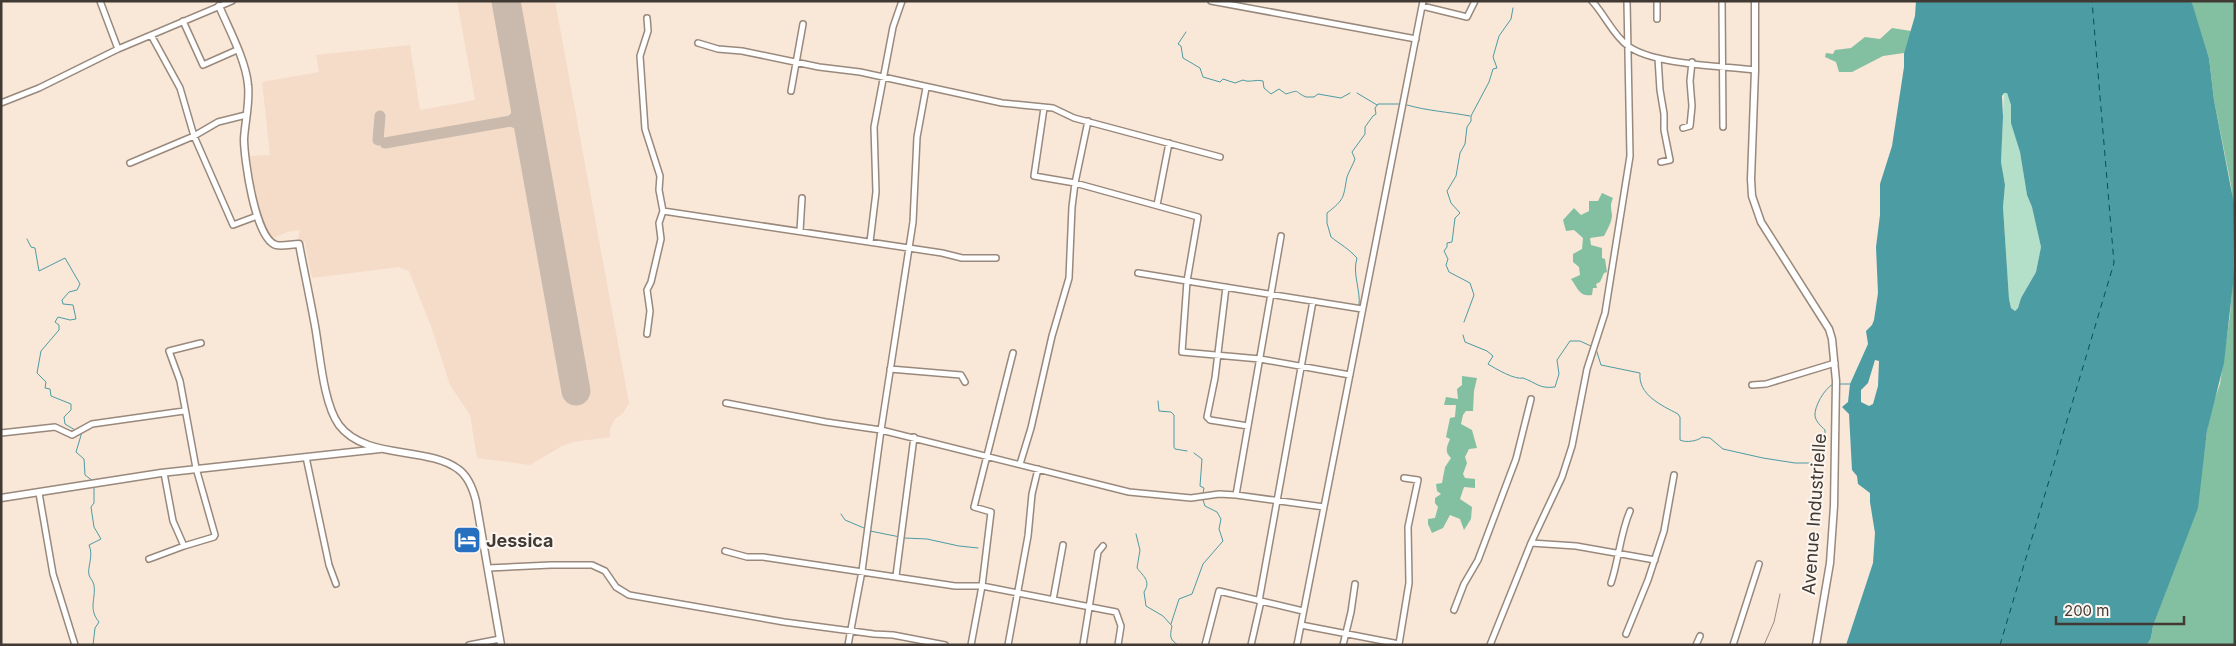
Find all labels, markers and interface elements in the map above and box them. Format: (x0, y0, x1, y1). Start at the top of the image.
street label: Avenue Industrielle (1798, 432, 1830, 596)
hotel icon: Jessica (452, 525, 482, 555)
place label: Jessica (486, 530, 554, 551)
scale bar (2056, 594, 2184, 626)
text: 200 m (2064, 601, 2109, 620)

